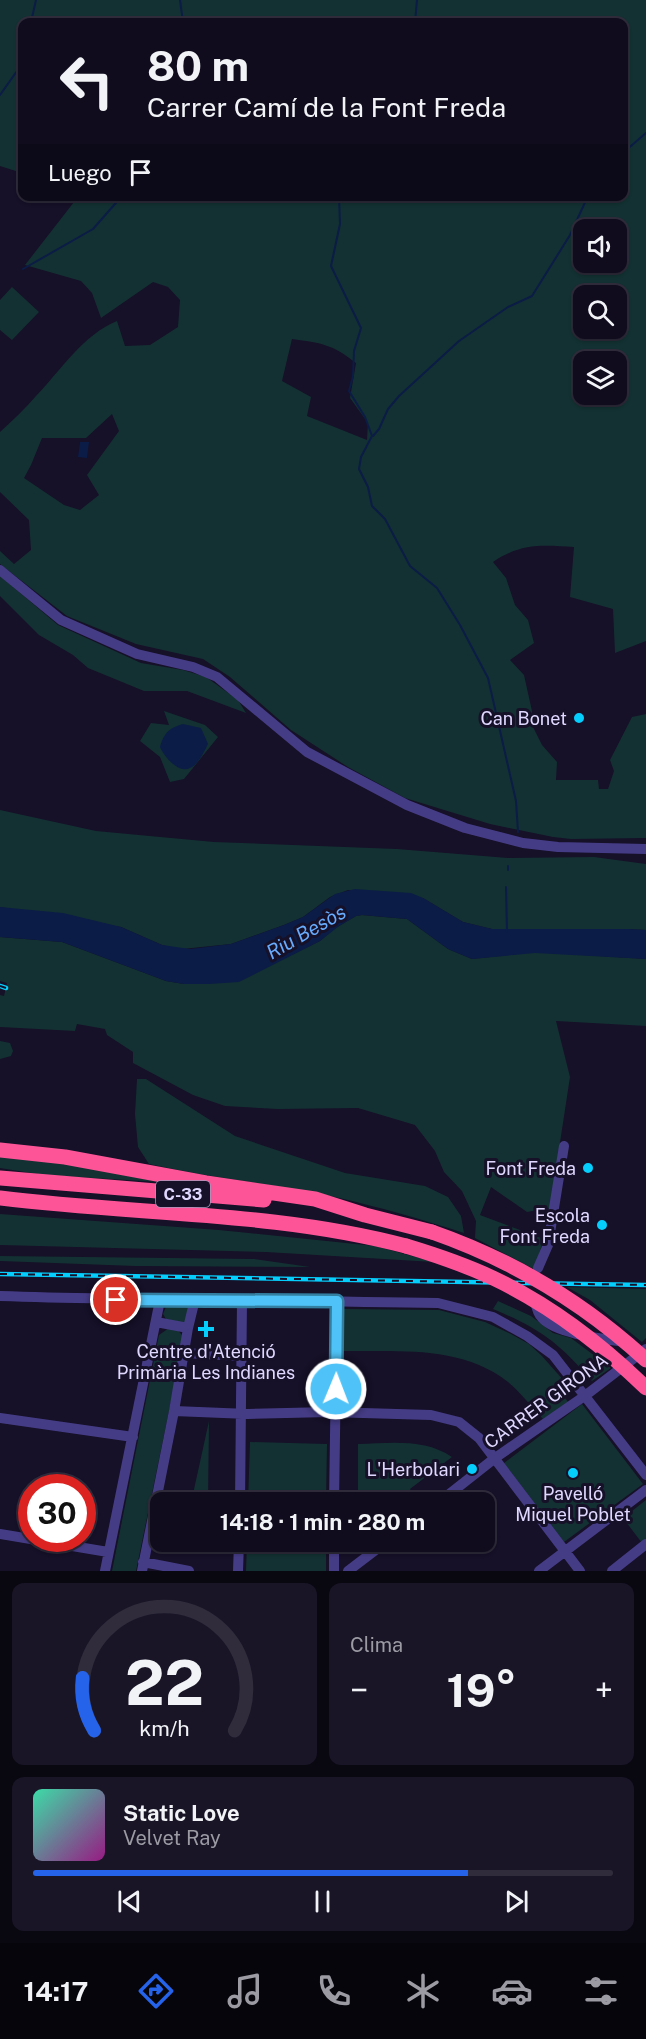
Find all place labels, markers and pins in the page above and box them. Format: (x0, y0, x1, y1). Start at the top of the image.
place label: Can Bonet (481, 708, 567, 729)
marker: Can Bonet (572, 711, 586, 725)
place label: Font Freda (486, 1158, 576, 1179)
marker: Font Freda (581, 1161, 595, 1175)
place label: Escola Font Freda (500, 1205, 590, 1247)
marker: Escola Font Freda (595, 1218, 609, 1232)
pin (90, 1274, 141, 1325)
marker: Centre d'Atenció Primària Les Indianes (197, 1320, 215, 1338)
place label: Centre d'Atenció Primària Les Indianes (117, 1341, 295, 1383)
place label: L'Herbolari (367, 1459, 460, 1480)
marker: L'Herbolari (465, 1462, 479, 1476)
marker: Pavelló Miquel Poblet (566, 1466, 580, 1480)
place label: Pavelló Miquel Poblet (515, 1483, 631, 1525)

